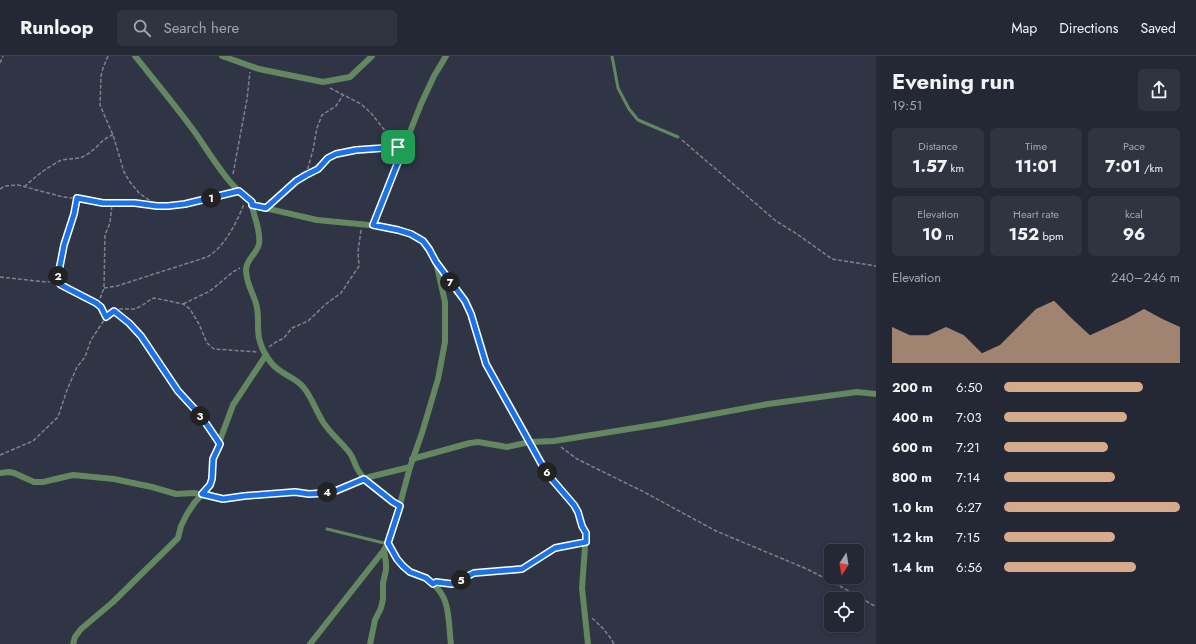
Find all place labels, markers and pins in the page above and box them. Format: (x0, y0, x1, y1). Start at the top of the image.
pin (381, 130, 415, 164)
pin: 1 (201, 188, 221, 208)
pin: 2 (48, 266, 68, 286)
pin: 7 (440, 272, 460, 292)
pin: 3 (190, 406, 210, 426)
pin: 6 (537, 462, 557, 482)
pin: 4 (317, 482, 337, 502)
pin: 5 (451, 570, 471, 590)

